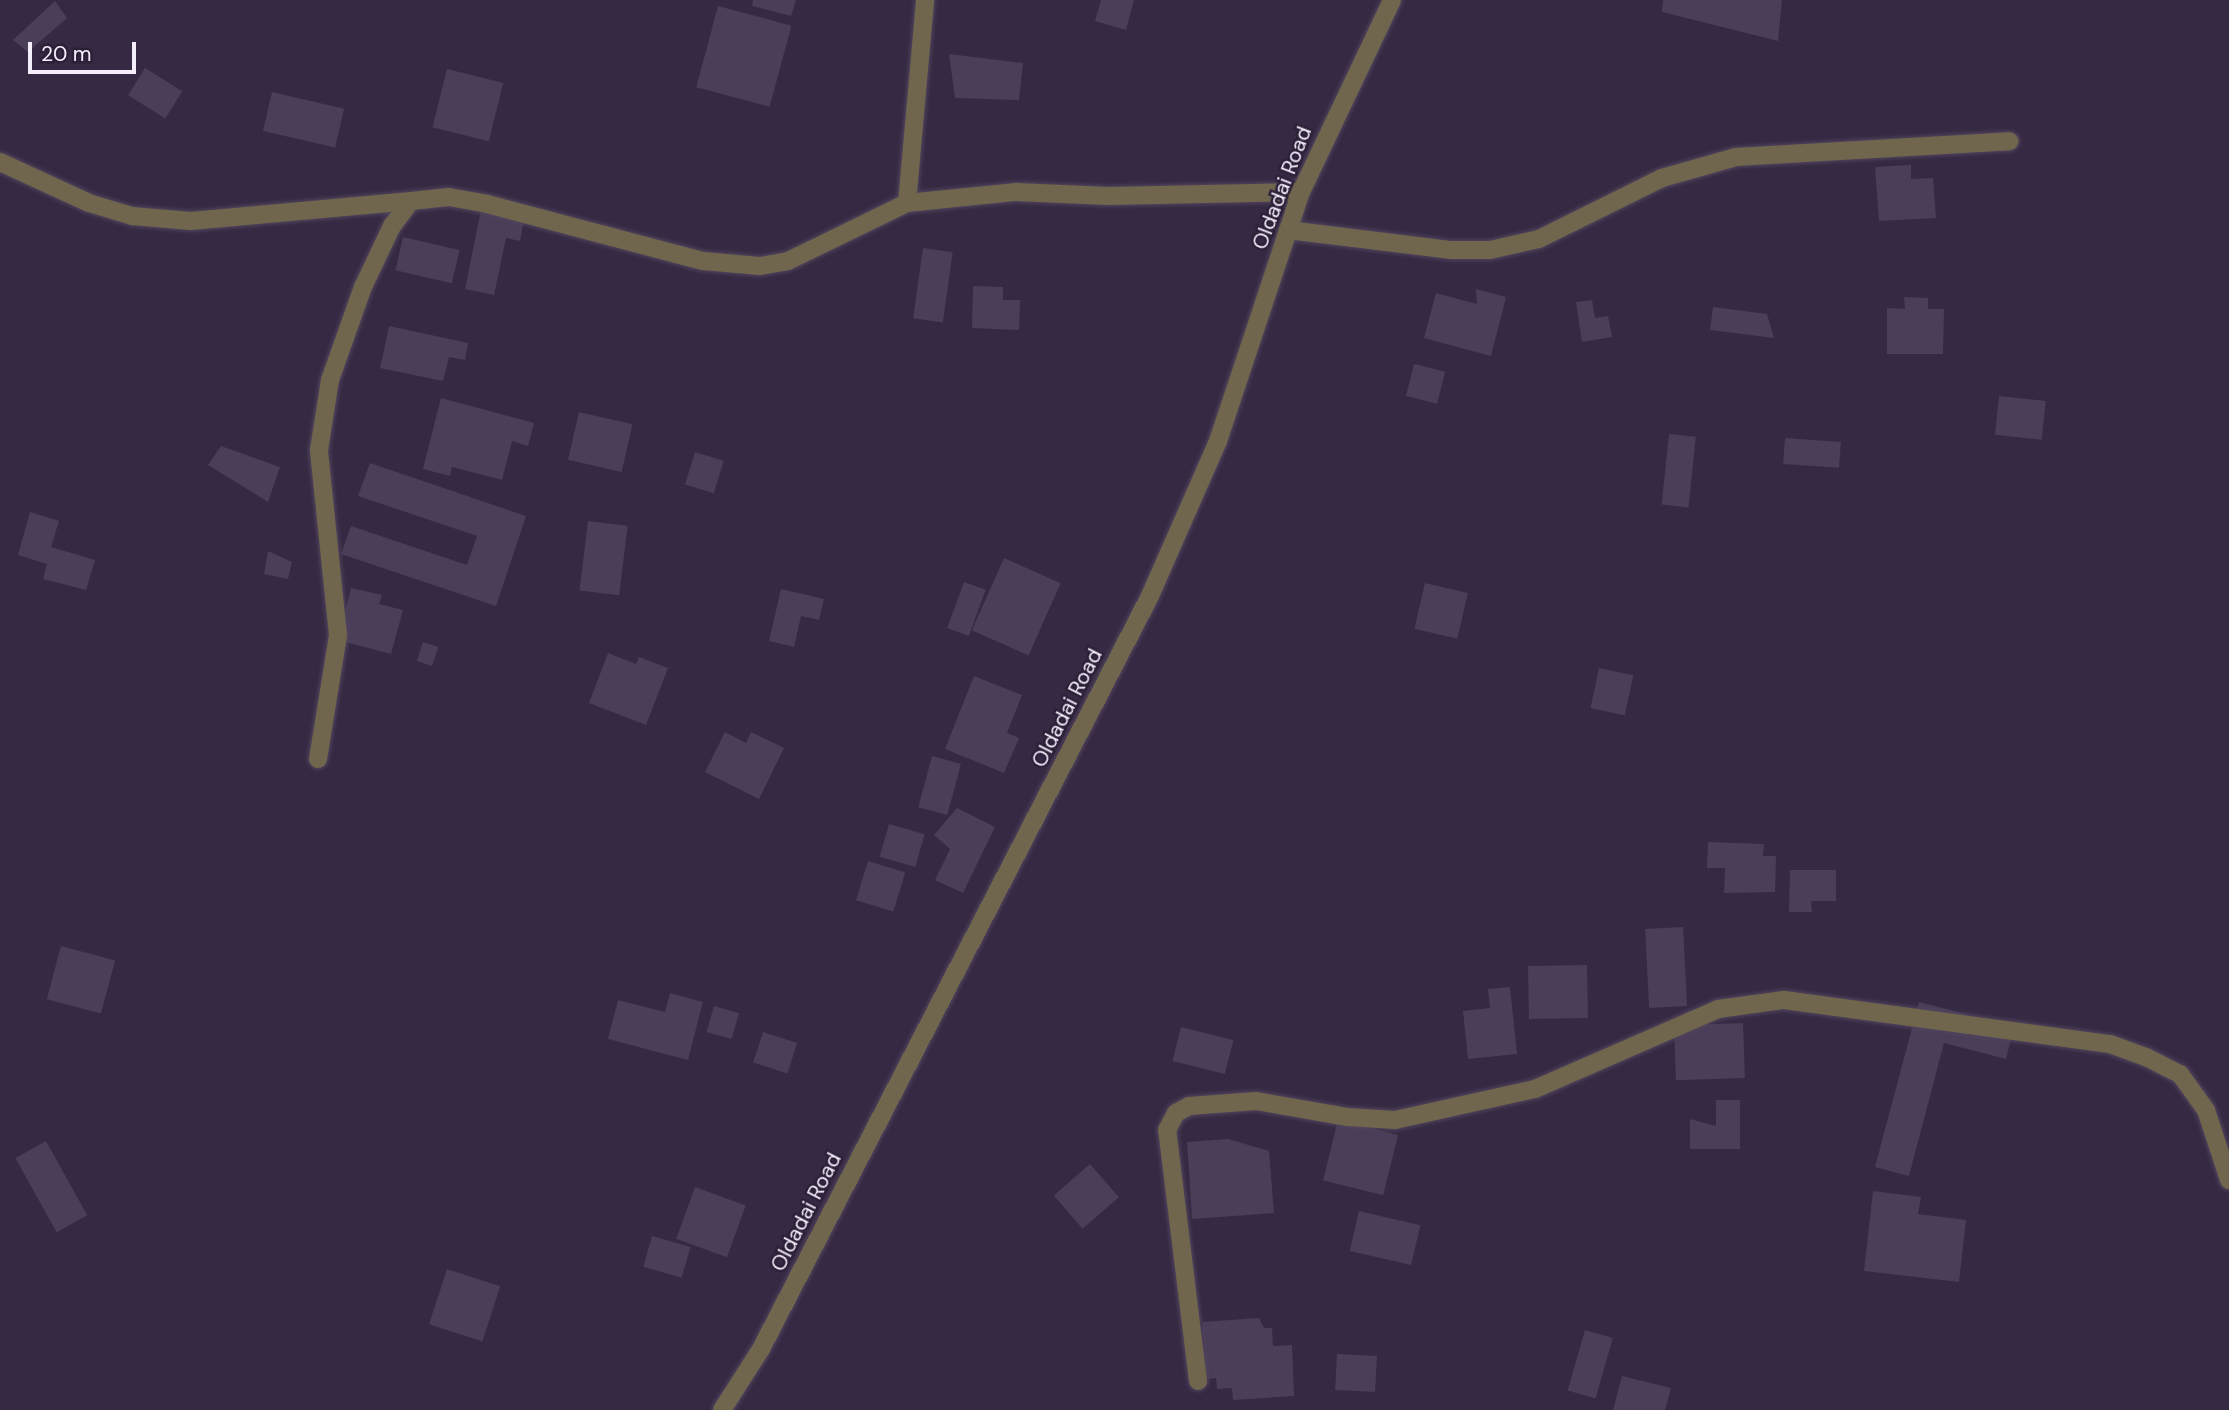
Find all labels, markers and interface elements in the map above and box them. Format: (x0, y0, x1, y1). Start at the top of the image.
scale bar (32, 28, 140, 72)
text: 20 m (41, 40, 92, 68)
street label: Oldadai Road (1247, 123, 1317, 253)
street label: Oldadai Road (1026, 645, 1108, 771)
street label: Oldadai Road (765, 1149, 847, 1275)

